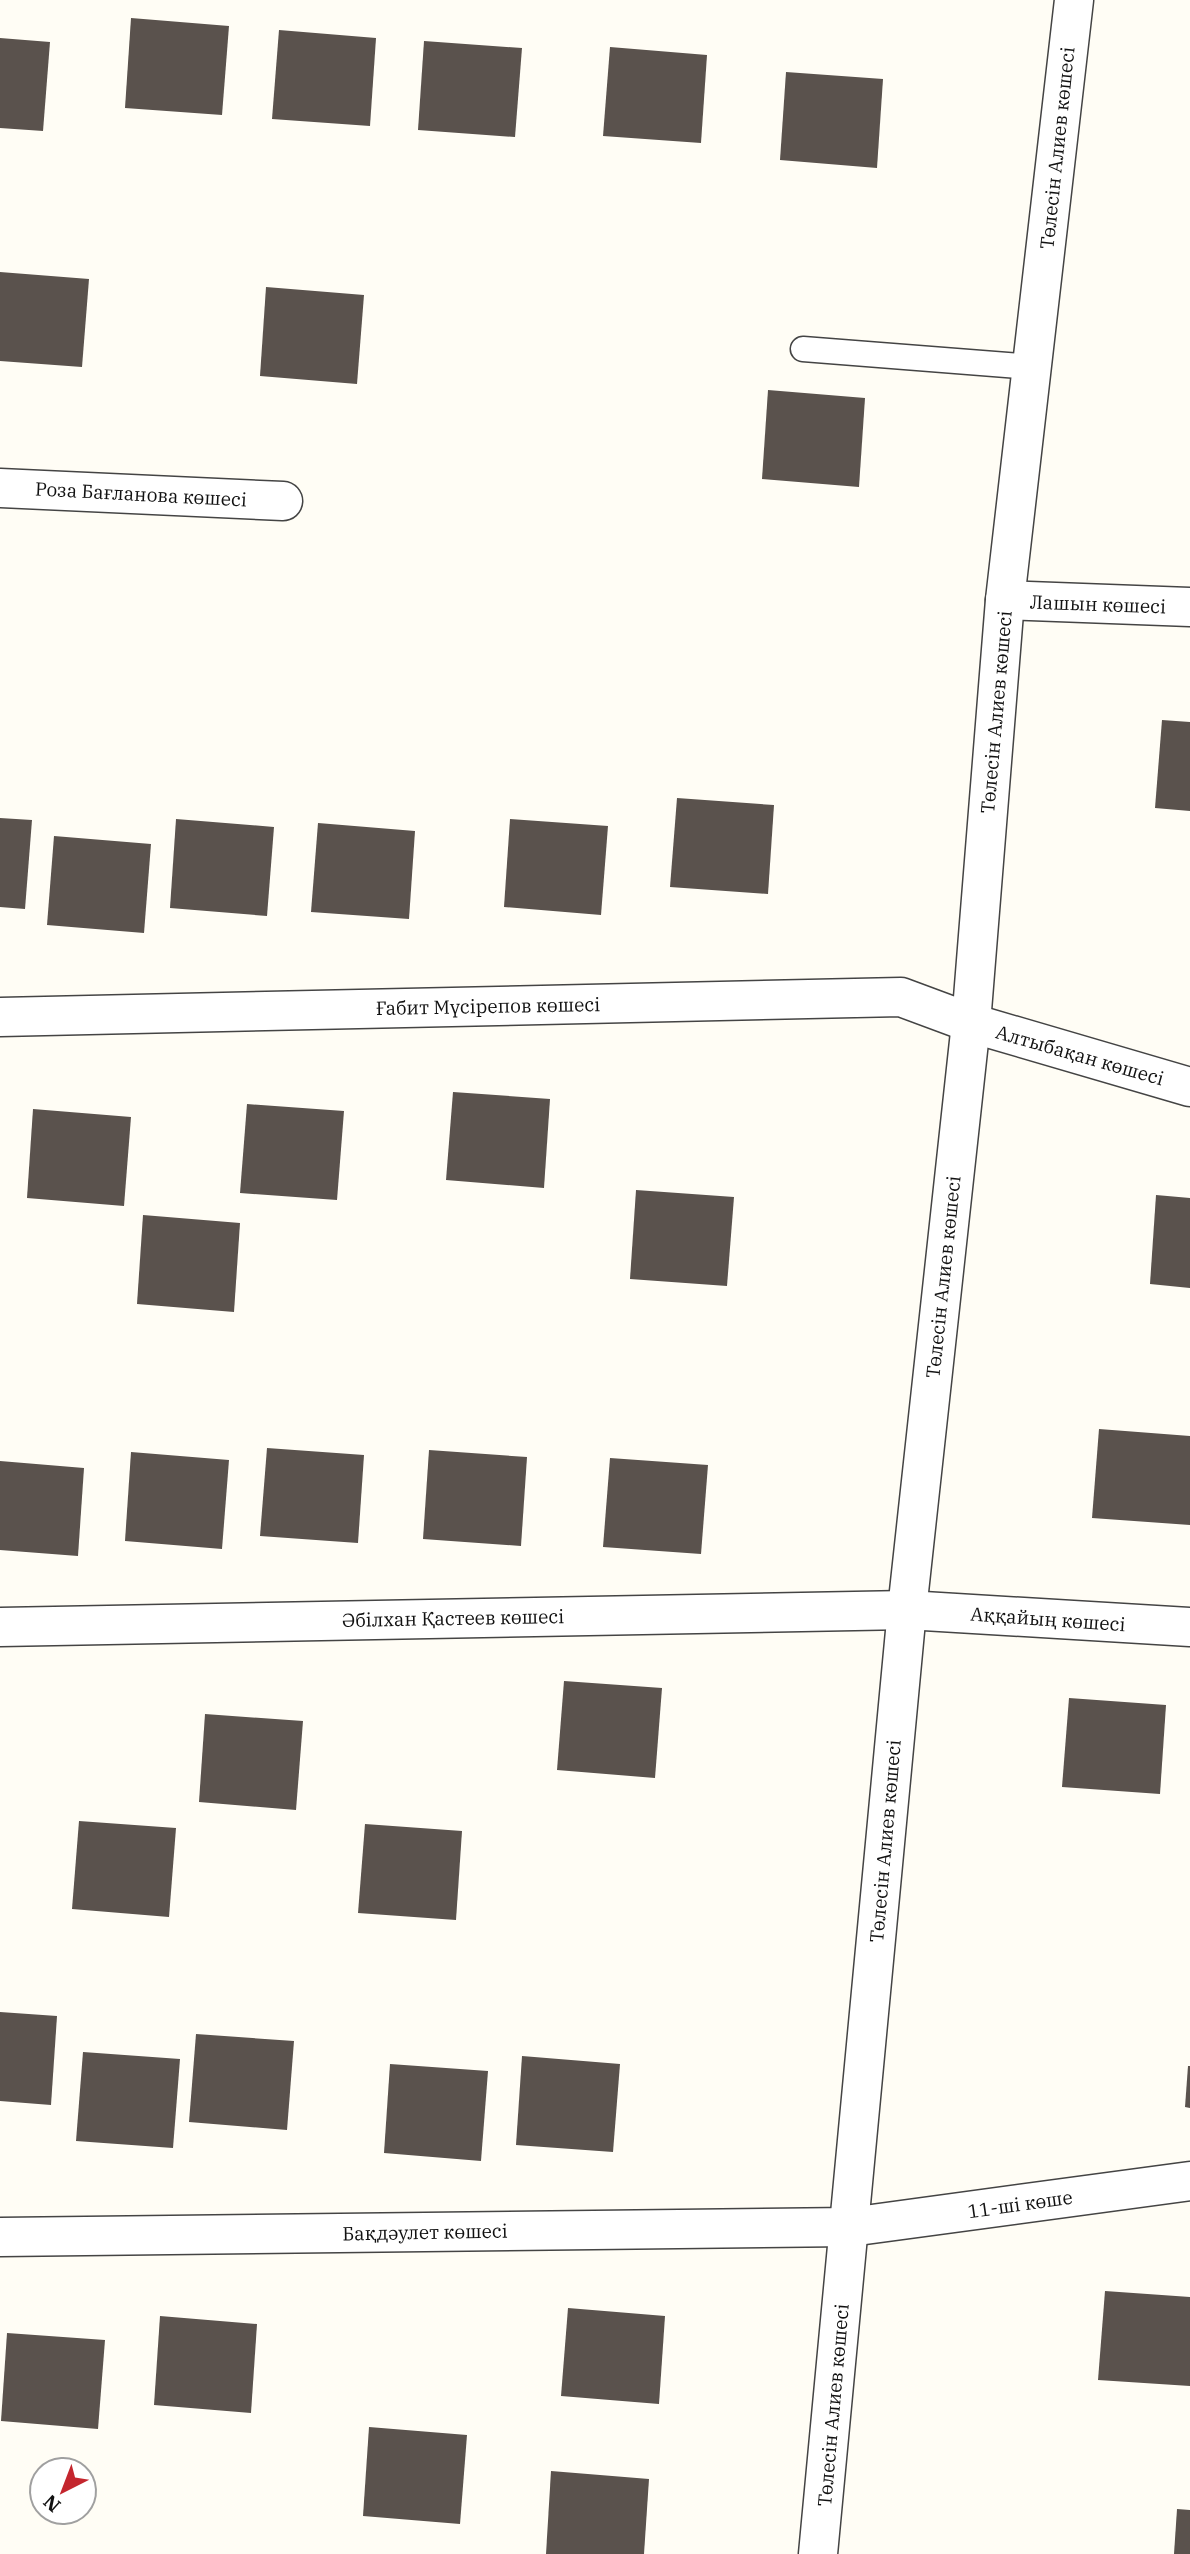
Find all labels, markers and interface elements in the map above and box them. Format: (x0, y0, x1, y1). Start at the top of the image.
street label: Төлесін Алиев көшесі (1034, 46, 1080, 250)
street label: Роза Бағланова көшесi (34, 476, 248, 512)
street label: Лашын көшесі (1030, 590, 1166, 618)
street label: Төлесін Алиев көшесі (975, 610, 1017, 814)
street label: Ғабит Мүсірепов көшесi (376, 992, 600, 1020)
street label: Алтыбақан көшесі (993, 1020, 1167, 1090)
street label: Төлесін Алиев көшесі (920, 1175, 966, 1379)
street label: Аққайың көшесі (970, 1602, 1126, 1636)
street label: Әбілхан Қастеев көшесi (342, 1604, 564, 1632)
street label: Төлесін Алиев көшесі (864, 1739, 906, 1943)
street label: 11-ші көше (966, 2185, 1074, 2223)
street label: Бақдәулет көшесi (342, 2219, 508, 2245)
street label: Төлесін Алиев көшесі (812, 2303, 854, 2507)
north arrow (28, 2456, 98, 2526)
text: N (38, 2490, 65, 2518)

